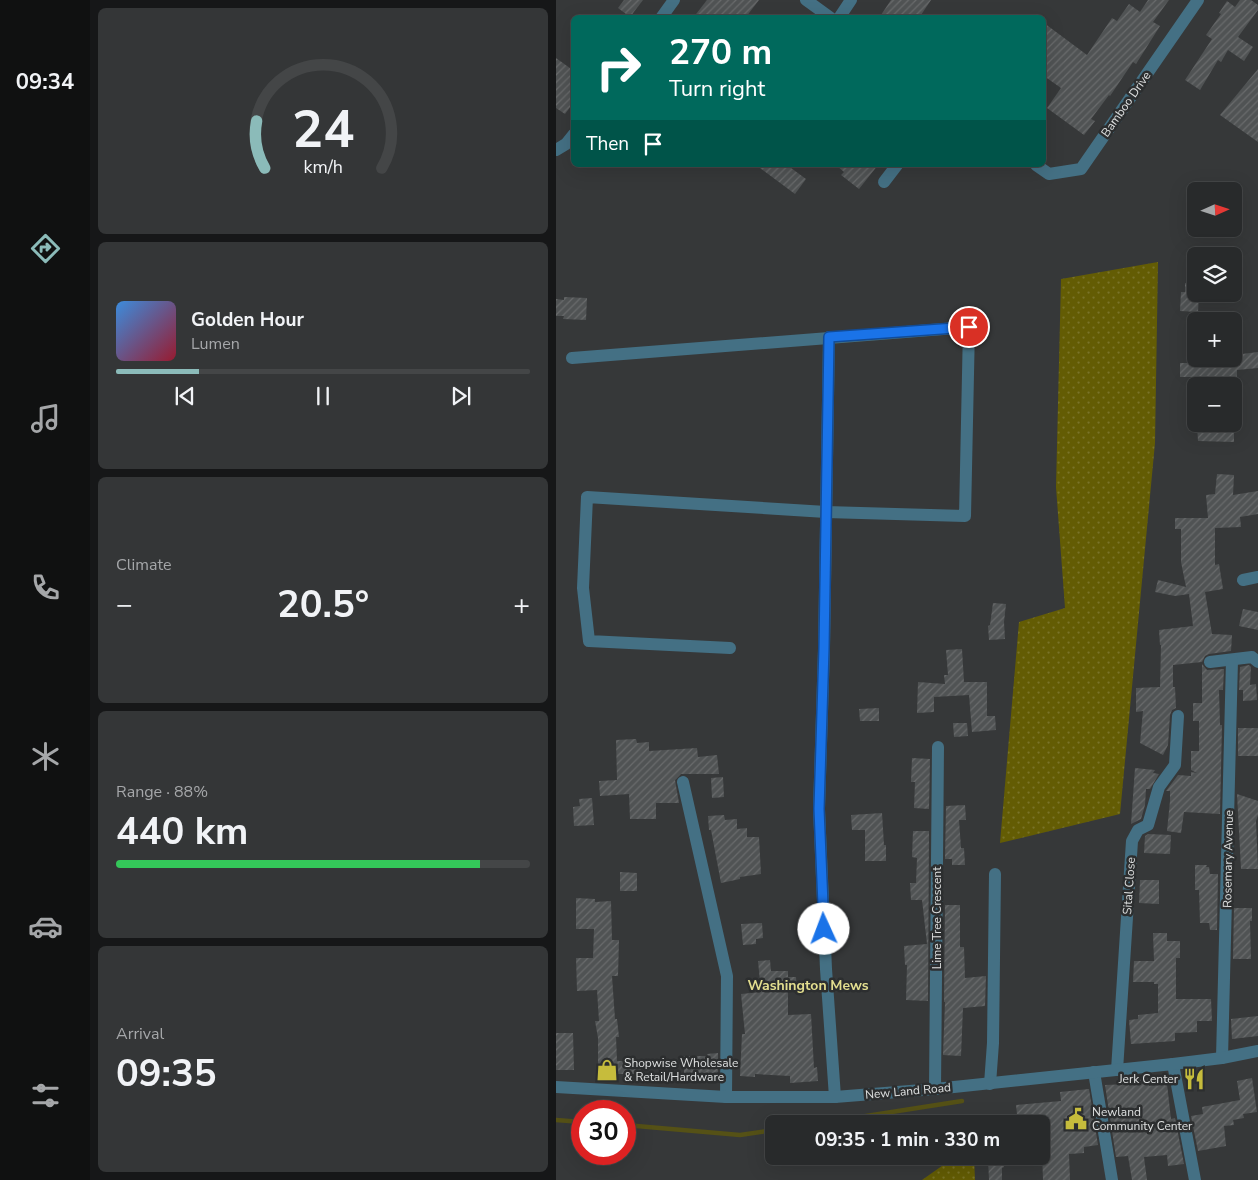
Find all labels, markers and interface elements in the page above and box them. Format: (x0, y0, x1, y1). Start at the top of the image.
text: 270 m (669, 29, 772, 76)
icon: right (586, 35, 651, 100)
text: 09:34 (16, 67, 74, 97)
street label: Bamboo Drive (1097, 68, 1155, 140)
text: Turn right (669, 74, 765, 104)
text: 24 (292, 94, 354, 165)
icon: arrive (639, 130, 667, 158)
text: Then (586, 131, 629, 157)
text: km/h (303, 155, 343, 179)
north arrow (1187, 182, 1242, 238)
map controls (1187, 182, 1242, 432)
icon: directions (28, 231, 63, 266)
button: layers (1187, 247, 1242, 302)
pin (948, 306, 990, 348)
text: Golden Hour (191, 307, 304, 333)
button: + (1187, 312, 1242, 367)
icon: arrive (955, 313, 983, 341)
text: Lumen (191, 333, 240, 355)
button: − (1187, 377, 1242, 432)
icon: previous (171, 382, 199, 410)
icon: pause (309, 382, 337, 410)
icon: next (447, 382, 475, 410)
icon: music (28, 401, 63, 436)
text: Climate (116, 554, 171, 576)
icon: phone (28, 570, 63, 605)
text: 20.5° (277, 579, 369, 630)
text: − (116, 586, 133, 624)
text: + (513, 586, 530, 624)
icon: climate (28, 739, 63, 774)
text: Range · 88% (116, 781, 208, 803)
text: 440 km (116, 806, 248, 857)
street label: Rosemary Avenue (1219, 810, 1237, 908)
street label: Sital Close (1119, 857, 1139, 915)
street label: Lime Tree Crescent (929, 866, 945, 969)
position arrow (797, 902, 849, 954)
icon: car (28, 909, 63, 944)
district label: Washington Mews (747, 976, 869, 995)
text: Arrival (116, 1023, 164, 1045)
text: 09:35 (116, 1048, 217, 1099)
place label: Shopwise Wholesale & Retail/Hardware (624, 1055, 738, 1085)
shop icon: Shopwise Wholesale & Retail/Hardware (594, 1057, 620, 1083)
restaurant icon: Jerk Center (1181, 1066, 1207, 1092)
place label: Jerk Center (1118, 1071, 1179, 1087)
icon: filters (28, 1078, 63, 1113)
street label: New Land Road (864, 1079, 952, 1103)
speed limit sign: 30 (571, 1100, 636, 1165)
place label: Newland Community Center (1092, 1104, 1193, 1134)
public building icon: Newland Community Center (1063, 1106, 1089, 1132)
text: 09:35 · 1 min · 330 m (815, 1127, 1000, 1153)

